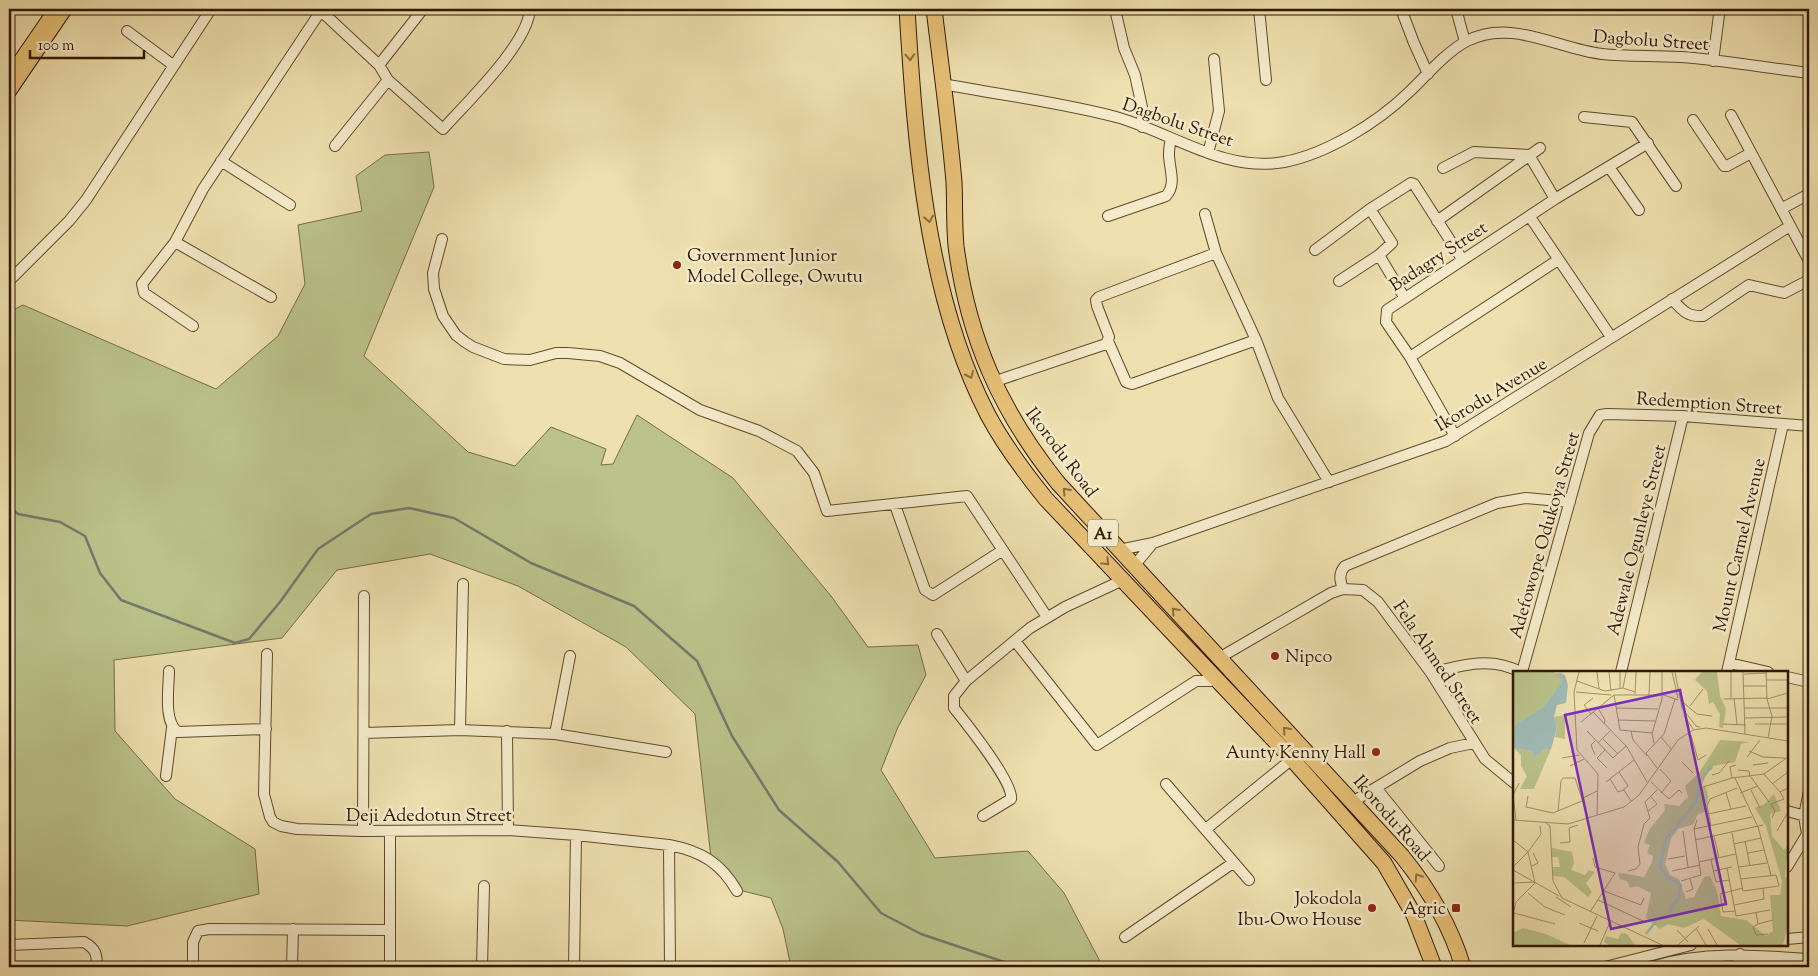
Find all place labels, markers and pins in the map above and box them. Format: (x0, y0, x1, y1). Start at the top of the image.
place label: Government Junior Model College, Owutu (687, 244, 863, 291)
marker: Government Junior Model College, Owutu (671, 259, 683, 271)
place label: Nipco (1285, 645, 1332, 671)
marker: Nipco (1269, 650, 1281, 662)
place label: Aunty Kenny Hall (1225, 741, 1366, 767)
marker: Aunty Kenny Hall (1370, 746, 1382, 758)
place label: Jokodola Ibu-Owo House (1238, 887, 1362, 934)
place label: Agric (1403, 897, 1446, 923)
marker: Jokodola Ibu-Owo House (1366, 902, 1378, 914)
marker: Agric (1450, 902, 1462, 914)

